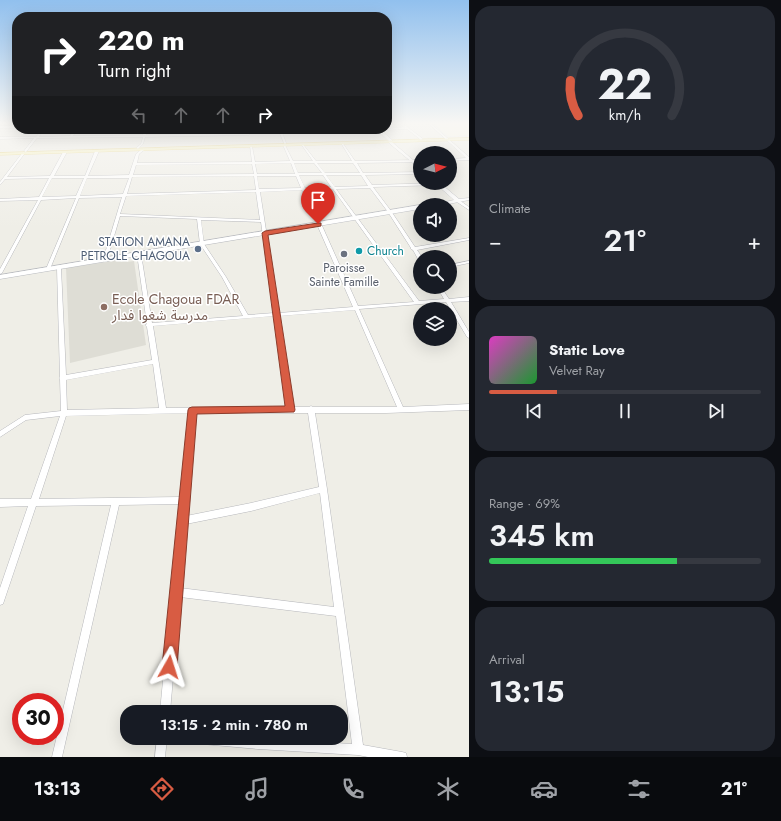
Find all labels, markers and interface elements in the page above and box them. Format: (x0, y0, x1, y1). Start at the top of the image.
text: 220 m (98, 20, 185, 61)
icon: right (32, 28, 84, 80)
text: 22 (598, 54, 652, 115)
text: Turn right (98, 58, 170, 84)
icon: left (128, 104, 150, 126)
icon: ahead (170, 104, 192, 126)
icon: ahead (212, 104, 234, 126)
icon: right (254, 104, 276, 126)
text: km/h (609, 105, 641, 125)
north arrow (413, 146, 457, 190)
map controls (413, 146, 457, 346)
pin (301, 183, 335, 224)
icon: arrive (307, 189, 329, 211)
button: sound (413, 198, 457, 242)
text: Climate (489, 199, 530, 218)
text: 21° (604, 219, 646, 262)
text: − (489, 225, 502, 257)
text: + (747, 225, 761, 257)
place label: STATION AMANA PETROLE CHAGOUA (81, 233, 190, 265)
place label: Church (367, 242, 404, 260)
marker: STATION AMANA PETROLE CHAGOUA (193, 244, 203, 254)
marker: Church (354, 246, 364, 256)
marker: Paroisse Sainte Famille (339, 249, 349, 259)
button: search (413, 250, 457, 294)
place label: Paroisse Sainte Famille (309, 259, 379, 291)
place label: Ecole Chagoua FDAR مدرسة شغوا فدار (111, 289, 240, 325)
marker: Ecole Chagoua FDAR مدرسة شغوا فدار (99, 302, 109, 312)
button: layers (413, 302, 457, 346)
text: Static Love (549, 339, 625, 361)
text: Velvet Ray (549, 361, 605, 380)
icon: previous (523, 400, 545, 422)
icon: pause (614, 400, 636, 422)
icon: next (705, 400, 727, 422)
text: Range · 69% (489, 494, 560, 513)
text: 345 km (489, 514, 595, 557)
position arrow (148, 646, 190, 688)
text: Arrival (489, 650, 525, 669)
text: 13:15 (489, 670, 564, 713)
speed limit sign: 30 (12, 693, 64, 745)
text: 13:15 · 2 min · 780 m (160, 714, 308, 736)
icon: directions (148, 775, 176, 803)
icon: music (243, 775, 271, 803)
icon: phone (339, 775, 367, 803)
icon: climate (434, 775, 462, 803)
icon: car (530, 775, 558, 803)
icon: filters (625, 775, 653, 803)
text: 13:13 (34, 776, 80, 802)
text: 21° (721, 776, 747, 802)

